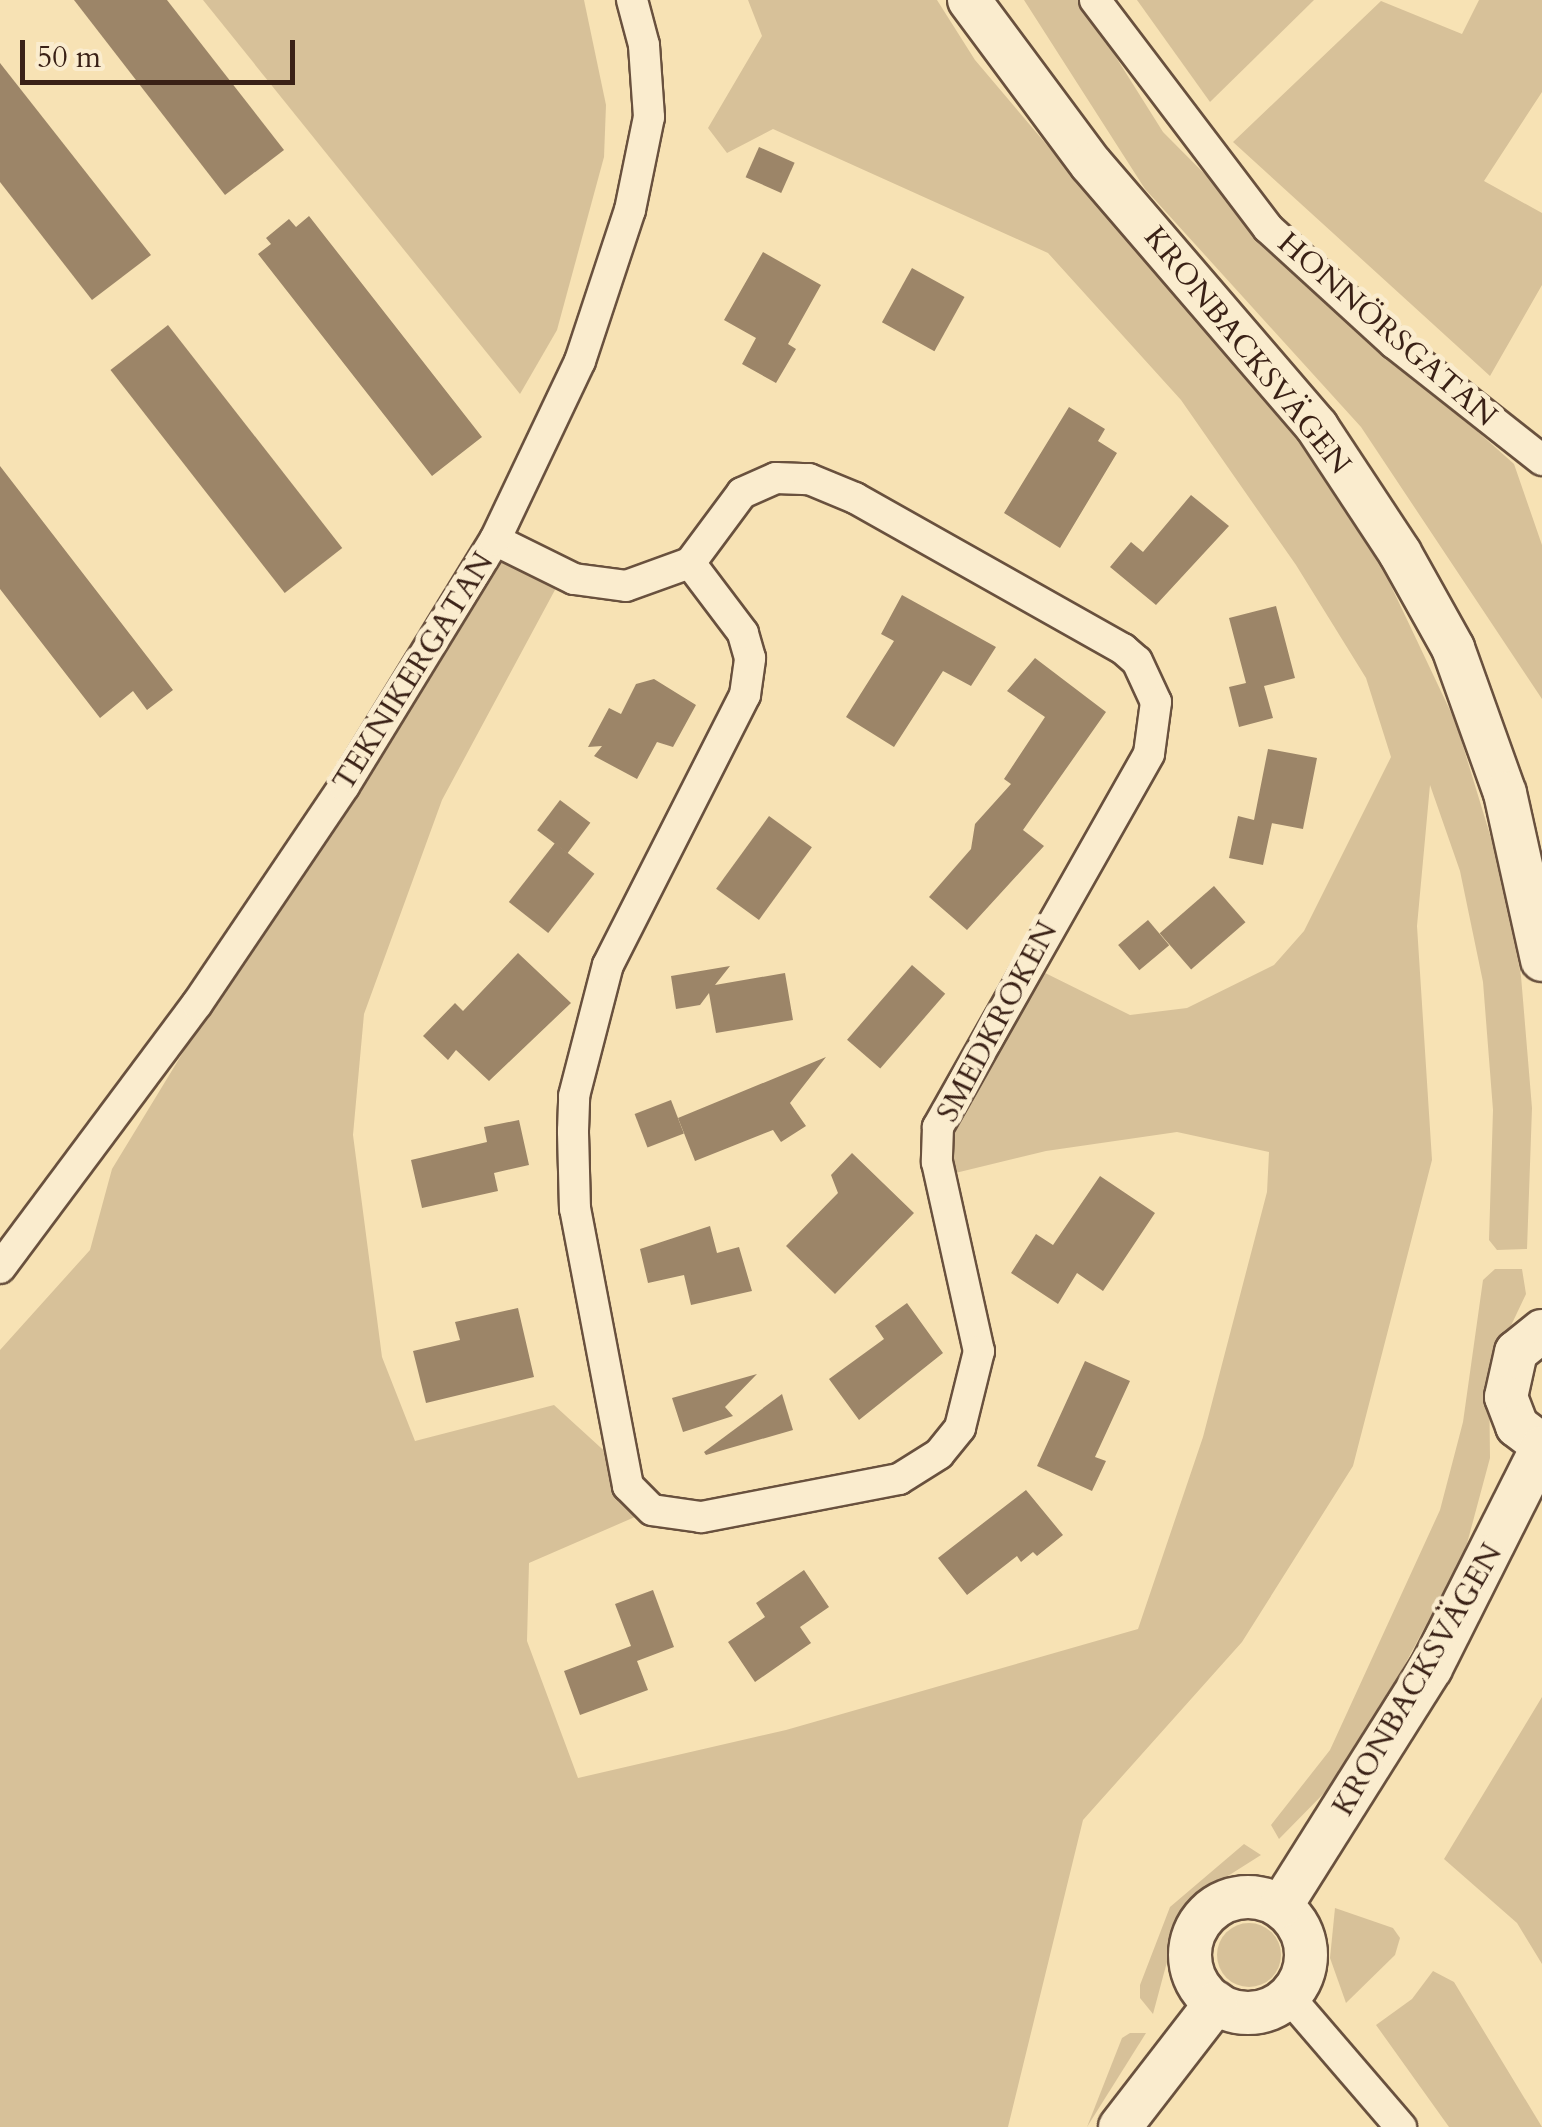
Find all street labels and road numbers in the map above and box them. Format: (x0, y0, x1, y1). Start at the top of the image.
street label: KRONBACKSVÄGEN (1136, 220, 1358, 482)
street label: HONNÖRSGATAN (1270, 225, 1504, 435)
street label: TEKNIKERGATAN (326, 546, 502, 798)
street label: SMEDKROKEN (930, 916, 1066, 1128)
street label: KRONBACKSVÄGEN (1325, 1538, 1511, 1822)

